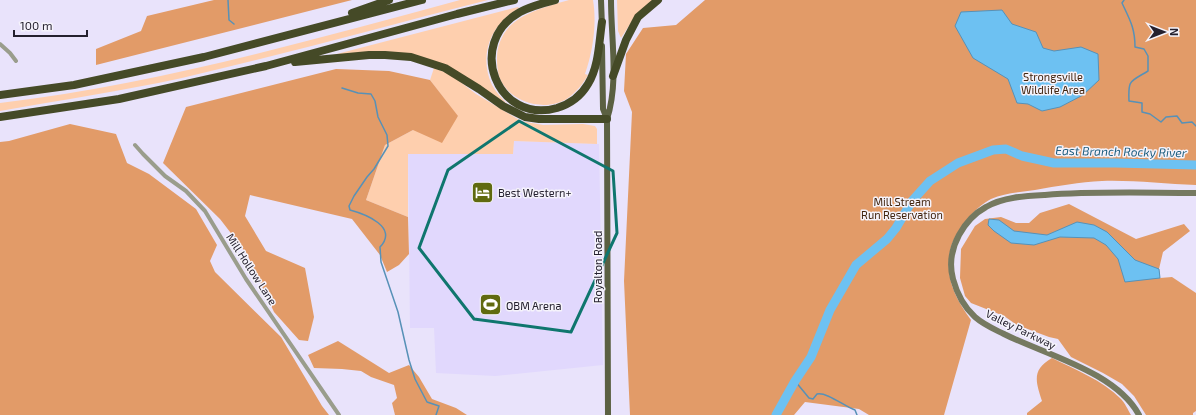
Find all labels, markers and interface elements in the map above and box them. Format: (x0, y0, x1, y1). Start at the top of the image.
scale bar (14, 12, 87, 38)
north arrow (1144, 12, 1184, 52)
text: 100 m (20, 18, 52, 32)
text: N (1168, 28, 1181, 36)
park label: Strongsville Wildlife Area (1021, 70, 1085, 96)
water label: East Branch Rocky River (1055, 143, 1187, 160)
hotel icon: Best Western+ (469, 179, 495, 205)
place label: Best Western+ (498, 186, 572, 199)
park label: Mill Stream Run Reservation (861, 195, 943, 221)
street label: Mill Hollow Lane (224, 231, 280, 307)
street label: Royalton Road (591, 231, 604, 303)
sports icon: OBM Arena (477, 292, 503, 318)
place label: OBM Arena (506, 299, 561, 312)
street label: Valley Parkway (984, 306, 1058, 352)

